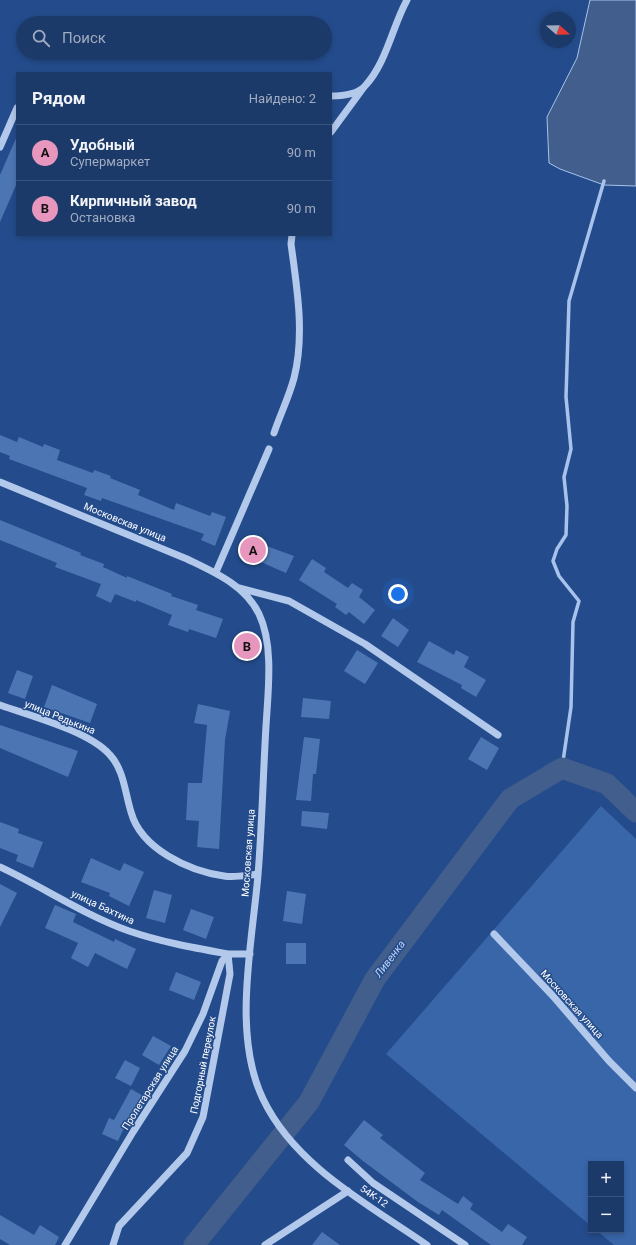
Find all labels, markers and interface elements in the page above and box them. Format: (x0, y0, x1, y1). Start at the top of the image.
north arrow (540, 12, 576, 48)
search box (16, 16, 332, 60)
icon: search (30, 27, 52, 49)
text: Поиск (62, 29, 106, 47)
text: Рядом (32, 88, 86, 108)
text: Найдено: 2 (249, 91, 316, 106)
text: Удобный (70, 136, 135, 154)
text: A (41, 145, 49, 160)
text: 90 m (287, 145, 316, 160)
text: Супермаркет (70, 154, 150, 169)
text: Кирпичный завод (70, 192, 197, 210)
text: B (41, 201, 49, 216)
text: 90 m (287, 201, 316, 216)
text: Остановка (70, 210, 135, 225)
street label: Московская улица (82, 500, 168, 544)
pin: A (240, 535, 266, 565)
your location (388, 584, 408, 604)
pin: B (234, 631, 260, 661)
street label: улица Редькина (23, 698, 97, 736)
street label: Московская улица (239, 809, 257, 897)
street label: улица Бахтина (70, 888, 136, 926)
water label: Ливенка (371, 938, 408, 981)
street label: Московская улица (539, 968, 605, 1040)
street label: Подгорный переулок (188, 1015, 218, 1115)
street label: Пролетарская улица (120, 1044, 180, 1132)
map controls (588, 1161, 624, 1233)
button: + (588, 1161, 624, 1197)
street label: 54K-12 (358, 1183, 390, 1210)
button: − (588, 1197, 624, 1233)

